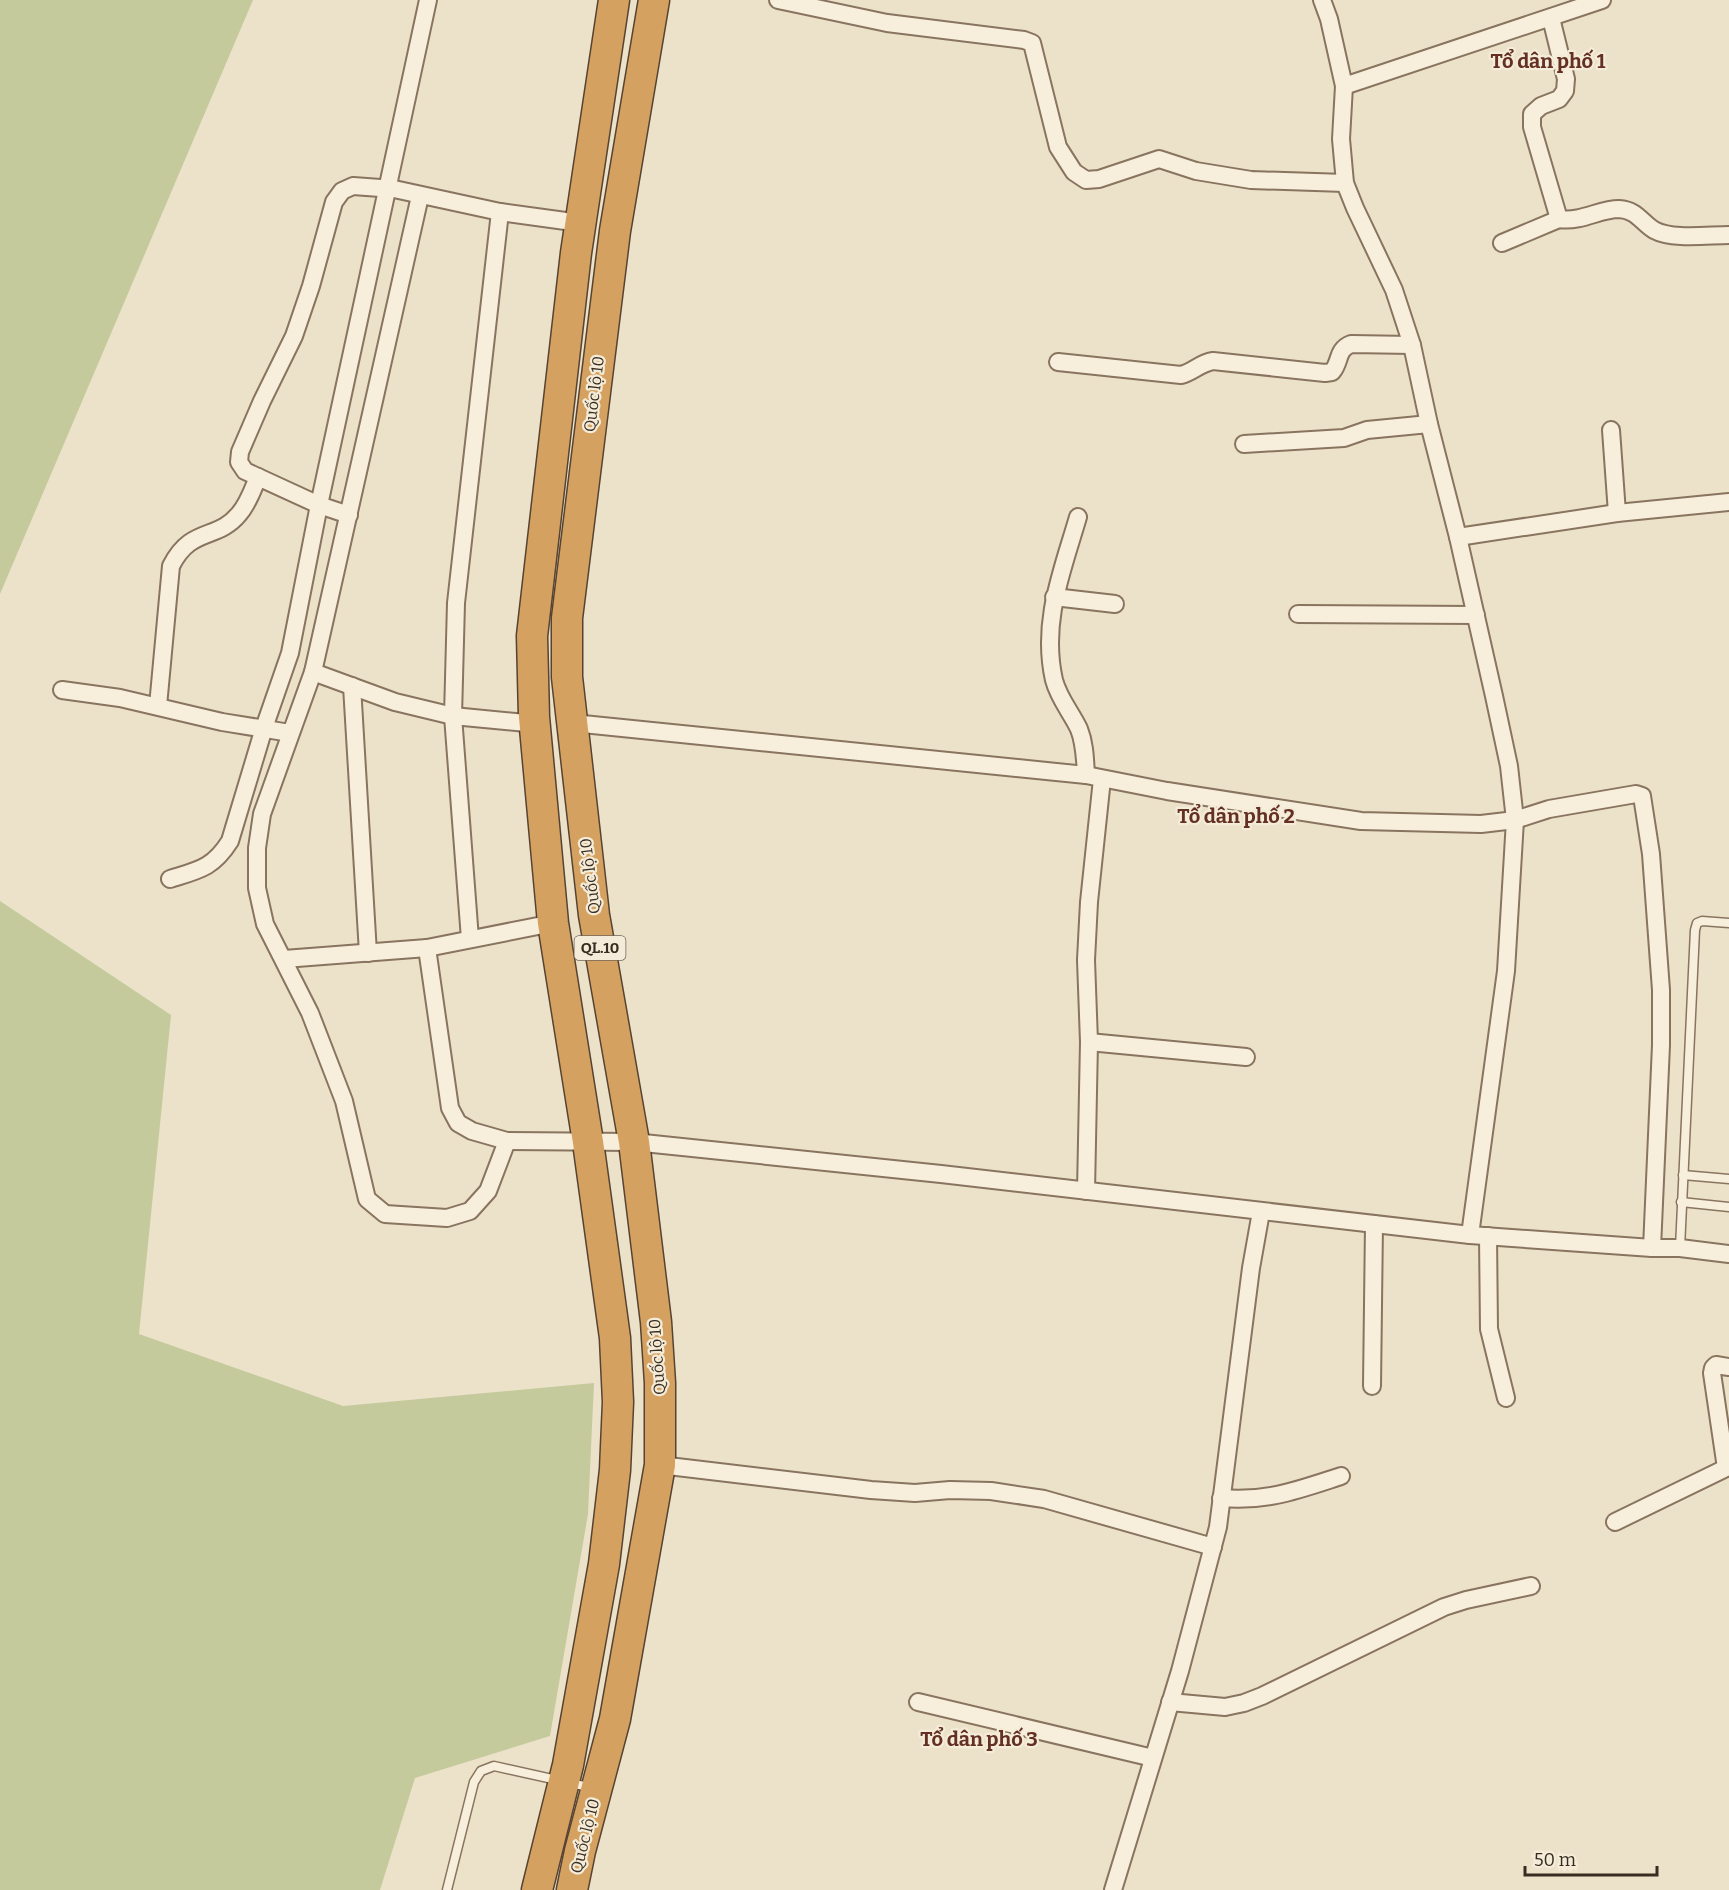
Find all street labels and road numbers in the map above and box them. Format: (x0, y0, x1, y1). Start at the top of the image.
street label: Quốc lộ 10 (579, 355, 608, 433)
street label: Quốc lộ 10 (575, 837, 604, 915)
road number: QL.10 (574, 936, 626, 960)
street label: Quốc lộ 10 (644, 1318, 669, 1396)
street label: Quốc lộ 10 (566, 1796, 603, 1875)

